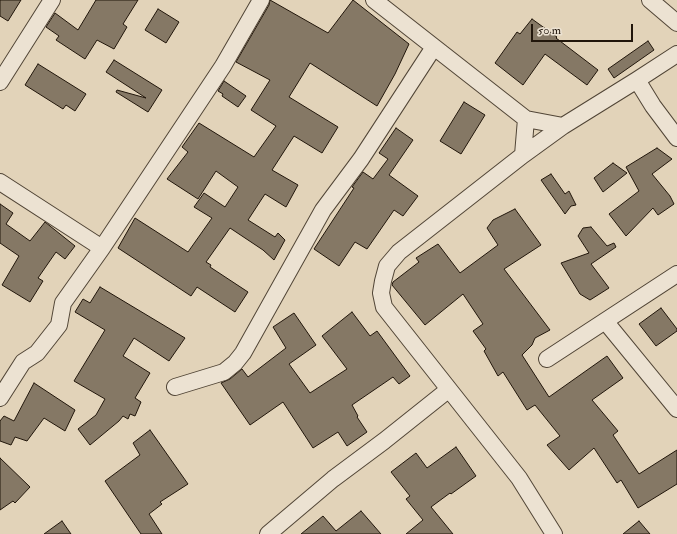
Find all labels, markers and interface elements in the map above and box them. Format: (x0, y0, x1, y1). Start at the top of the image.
scale bar (533, 16, 635, 42)
text: 50 m (538, 23, 561, 38)

